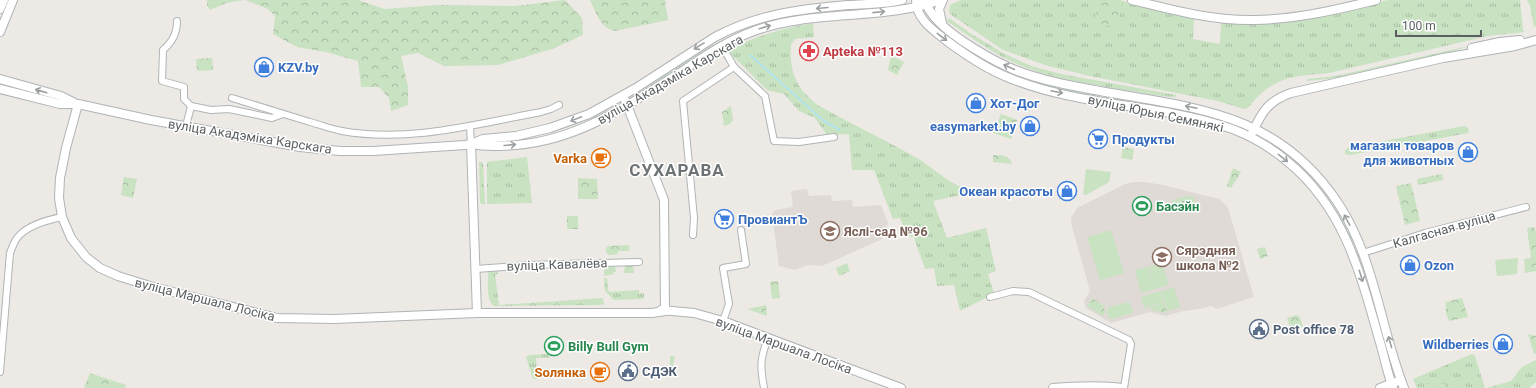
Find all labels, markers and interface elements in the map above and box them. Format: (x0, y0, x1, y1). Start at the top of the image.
one-way arrow (816, 4, 829, 11)
one-way arrow (872, 8, 885, 16)
scale bar (1396, 12, 1481, 38)
text: 100 m (1402, 19, 1436, 33)
one-way arrow (758, 23, 771, 30)
street label: вуліца Акадэміка Карскага (595, 32, 746, 127)
one-way arrow (936, 32, 947, 41)
pharmacy icon: Apteka №113 (798, 40, 820, 62)
one-way arrow (693, 43, 705, 51)
place label: Apteka №113 (823, 44, 903, 59)
shop icon: KZV.by (253, 56, 275, 78)
place label: KZV.by (278, 60, 319, 75)
one-way arrow (1004, 63, 1016, 70)
one-way arrow (35, 86, 48, 94)
one-way arrow (1051, 89, 1064, 97)
shop icon: Хот-Дог (965, 92, 987, 114)
street label: вуліца Юрыя Семянякі (1087, 92, 1225, 135)
place label: Хот-Дог (990, 96, 1040, 111)
one-way arrow (1184, 103, 1197, 111)
shop icon: easymarket.by (1019, 115, 1041, 137)
street label: вуліца Акадэміка Карскага (167, 116, 333, 157)
one-way arrow (571, 116, 583, 124)
place label: easymarket.by (930, 119, 1016, 134)
supermarket icon: Продукты (1087, 128, 1109, 150)
place label: Продукты (1112, 132, 1175, 147)
place label: магазин товаров для животных (1350, 138, 1454, 168)
shop icon: магазин товаров для животных (1457, 141, 1479, 163)
one-way arrow (503, 142, 516, 149)
cafe icon: Varka (590, 147, 612, 169)
place label: Varka (553, 151, 587, 166)
one-way arrow (1277, 153, 1288, 162)
district label: СУХАРАВА (629, 160, 725, 180)
shop icon: Океан красоты (1056, 180, 1078, 202)
place label: Океан красоты (959, 184, 1053, 199)
sports icon: Басэйн (1131, 195, 1153, 217)
place label: Басэйн (1156, 199, 1199, 214)
supermarket icon: ПровиантЪ (713, 208, 735, 230)
street label: Калгасная вуліца (1391, 208, 1497, 251)
place label: ПровиантЪ (738, 212, 808, 227)
one-way arrow (1343, 214, 1351, 226)
school or university icon: Яслі-сад №96 (819, 220, 841, 242)
place label: Яслі-сад №96 (843, 224, 928, 239)
place label: Сярэдняя школа №2 (1176, 243, 1239, 273)
school or university icon: Сярэдняя школа №2 (1151, 246, 1173, 268)
shop icon: Ozon (1399, 254, 1421, 276)
street label: вуліца Кавалёва (506, 255, 608, 274)
place label: Ozon (1424, 258, 1454, 273)
one-way arrow (1358, 269, 1365, 282)
street label: вуліца Маршала Лосіка (133, 275, 276, 324)
street label: вуліца Маршала Лосіка (714, 314, 854, 377)
public building icon: Post office 78 (1248, 318, 1270, 340)
place label: Post office 78 (1273, 322, 1354, 337)
shop icon: Wildberries (1492, 333, 1514, 355)
sports icon: Billy Bull Gym (543, 335, 565, 357)
one-way arrow (1386, 336, 1393, 349)
place label: Wildberries (1422, 337, 1489, 352)
place label: Billy Bull Gym (568, 339, 649, 354)
public building icon: СДЭК (617, 360, 639, 382)
cafe icon: Sолянка (589, 361, 611, 383)
place label: СДЭК (642, 364, 678, 379)
place label: Sолянка (534, 365, 586, 380)

